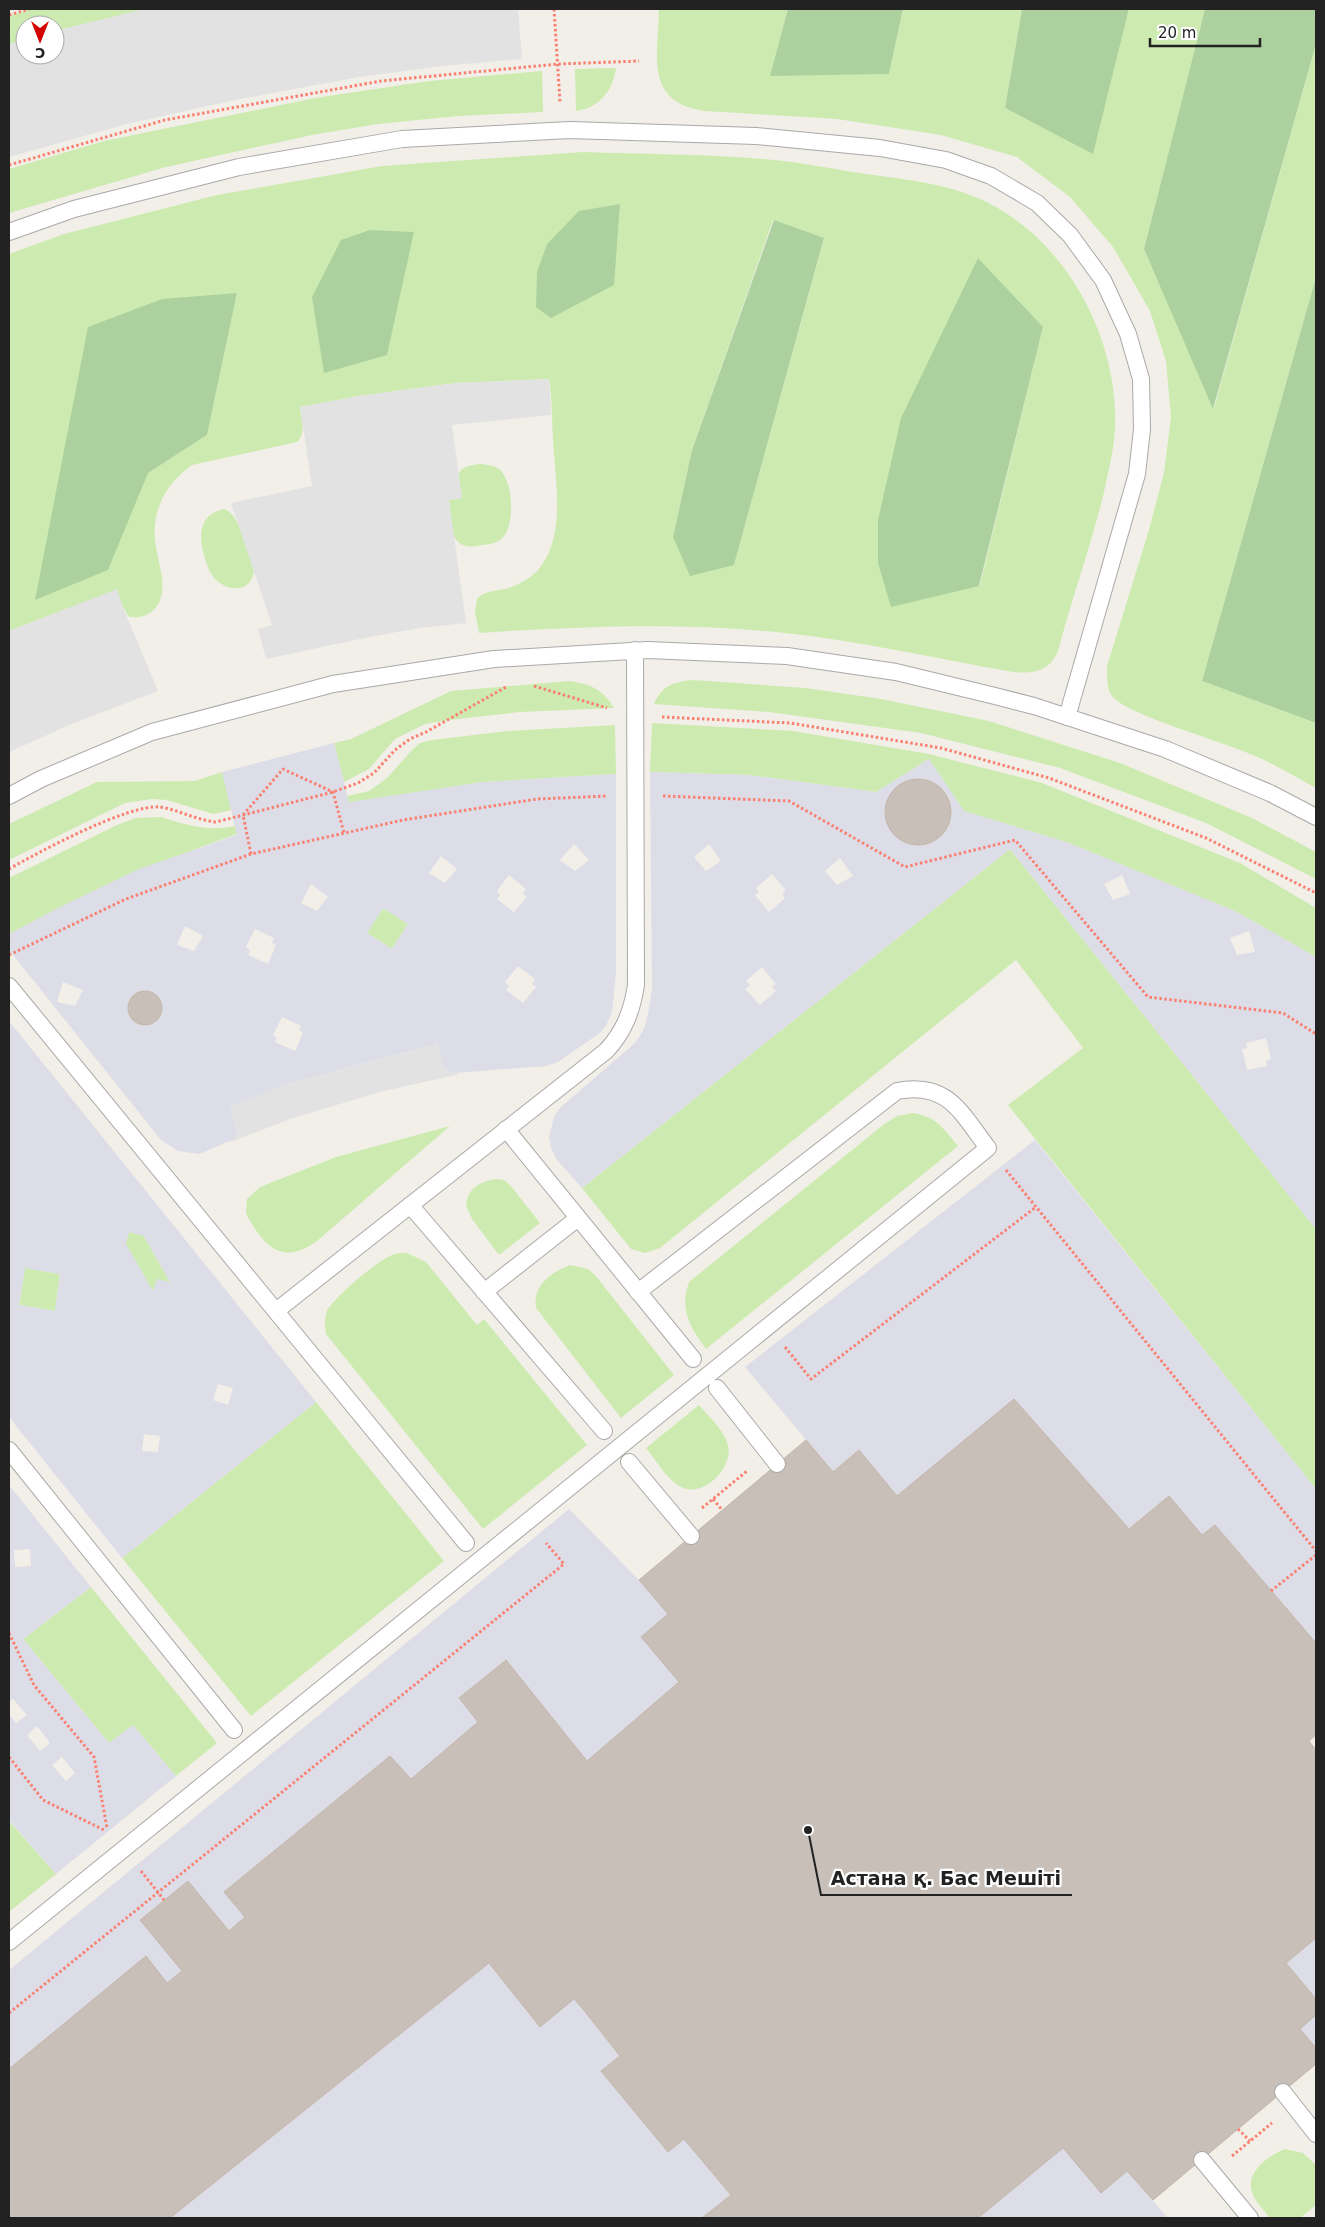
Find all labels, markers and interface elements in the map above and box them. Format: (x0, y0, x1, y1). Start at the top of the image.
north arrow (15, 15, 65, 65)
scale bar (1150, 15, 1260, 47)
text: 20 m (1158, 24, 1196, 42)
text: С (35, 45, 45, 61)
callout: Астана қ. Бас Мешіті (821, 1861, 1072, 1895)
text: Астана қ. Бас Мешіті (831, 1867, 1061, 1889)

